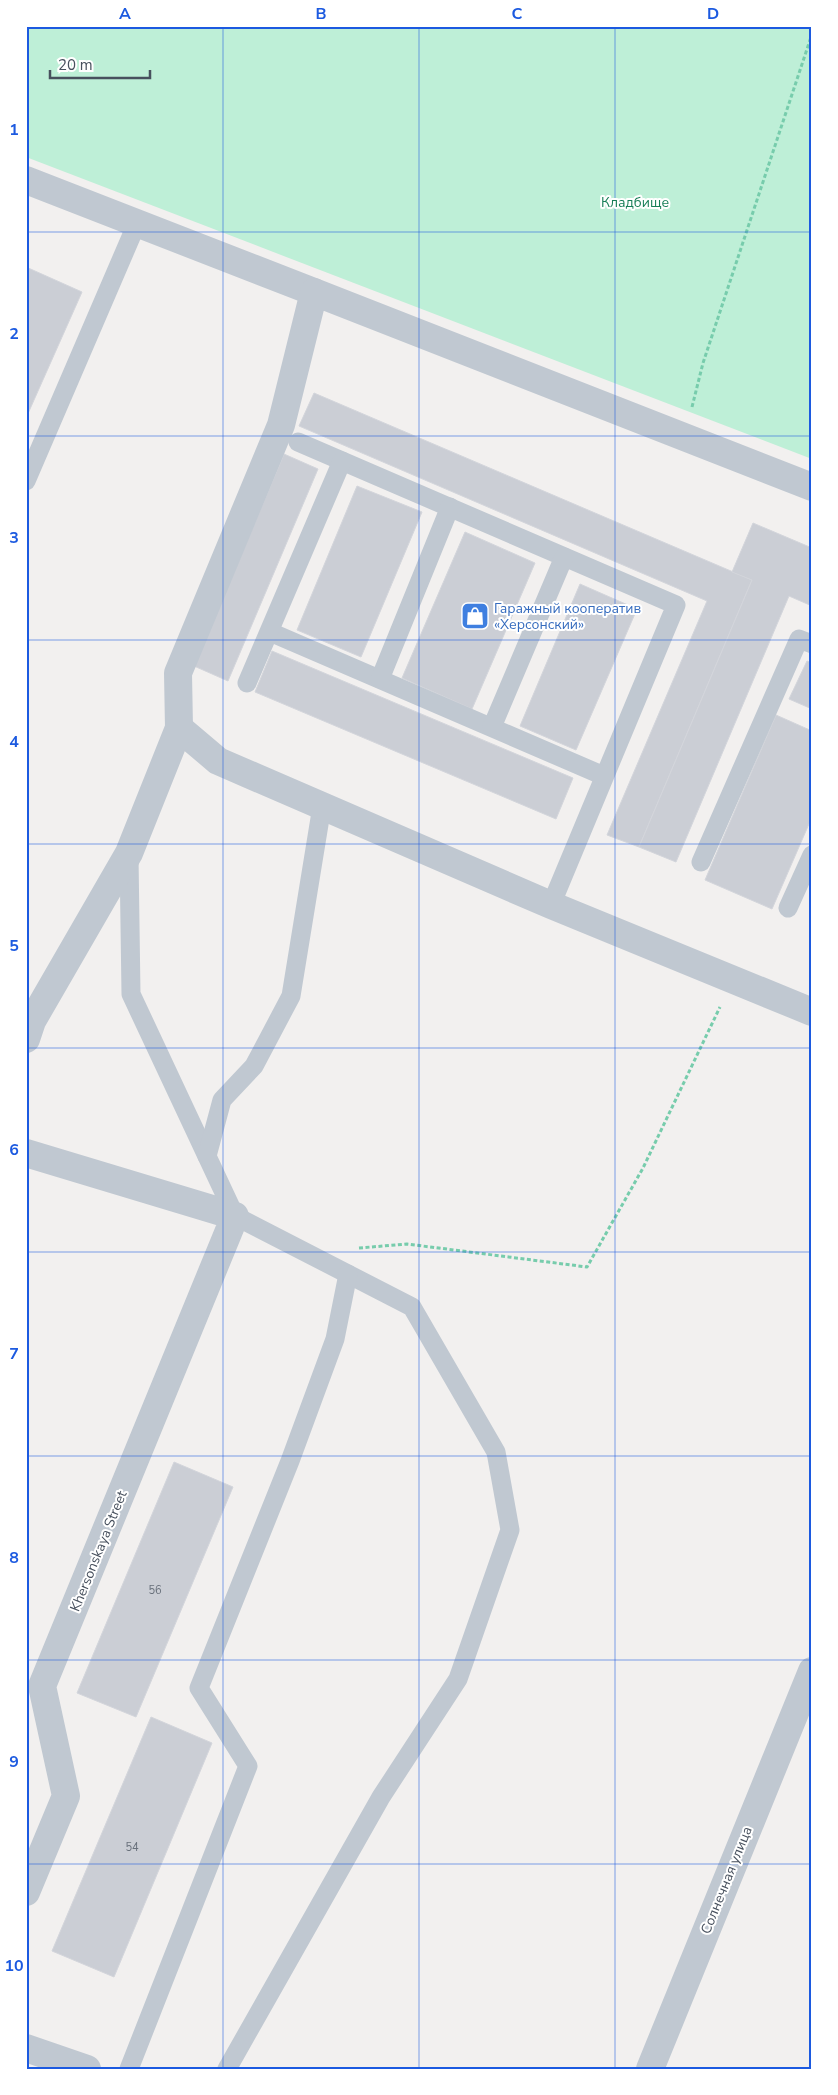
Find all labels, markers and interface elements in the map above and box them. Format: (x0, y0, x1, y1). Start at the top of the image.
text: A (119, 3, 131, 25)
text: B (315, 3, 327, 25)
text: C (512, 3, 523, 25)
text: D (707, 3, 719, 25)
scale bar (50, 48, 150, 80)
text: 20 m (58, 55, 93, 75)
text: 1 (9, 119, 19, 141)
park label: Кладбище (601, 193, 669, 212)
text: 2 (9, 323, 19, 345)
text: 3 (9, 527, 19, 549)
place label: Гаражный кооператив «Херсонский» (494, 599, 641, 634)
shop icon: Гаражный кооператив «Херсонский» (460, 601, 490, 631)
text: 4 (9, 731, 19, 753)
text: 5 (9, 935, 19, 957)
text: 6 (9, 1139, 19, 1161)
text: 7 (9, 1343, 19, 1365)
street label: Khersonskaya Street (66, 1488, 131, 1614)
text: 8 (9, 1547, 19, 1569)
house number: 56 (148, 1583, 162, 1598)
text: 9 (9, 1751, 19, 1773)
street label: Солнечная улица (696, 1824, 757, 1937)
house number: 54 (125, 1840, 139, 1855)
text: 10 (4, 1955, 24, 1977)

